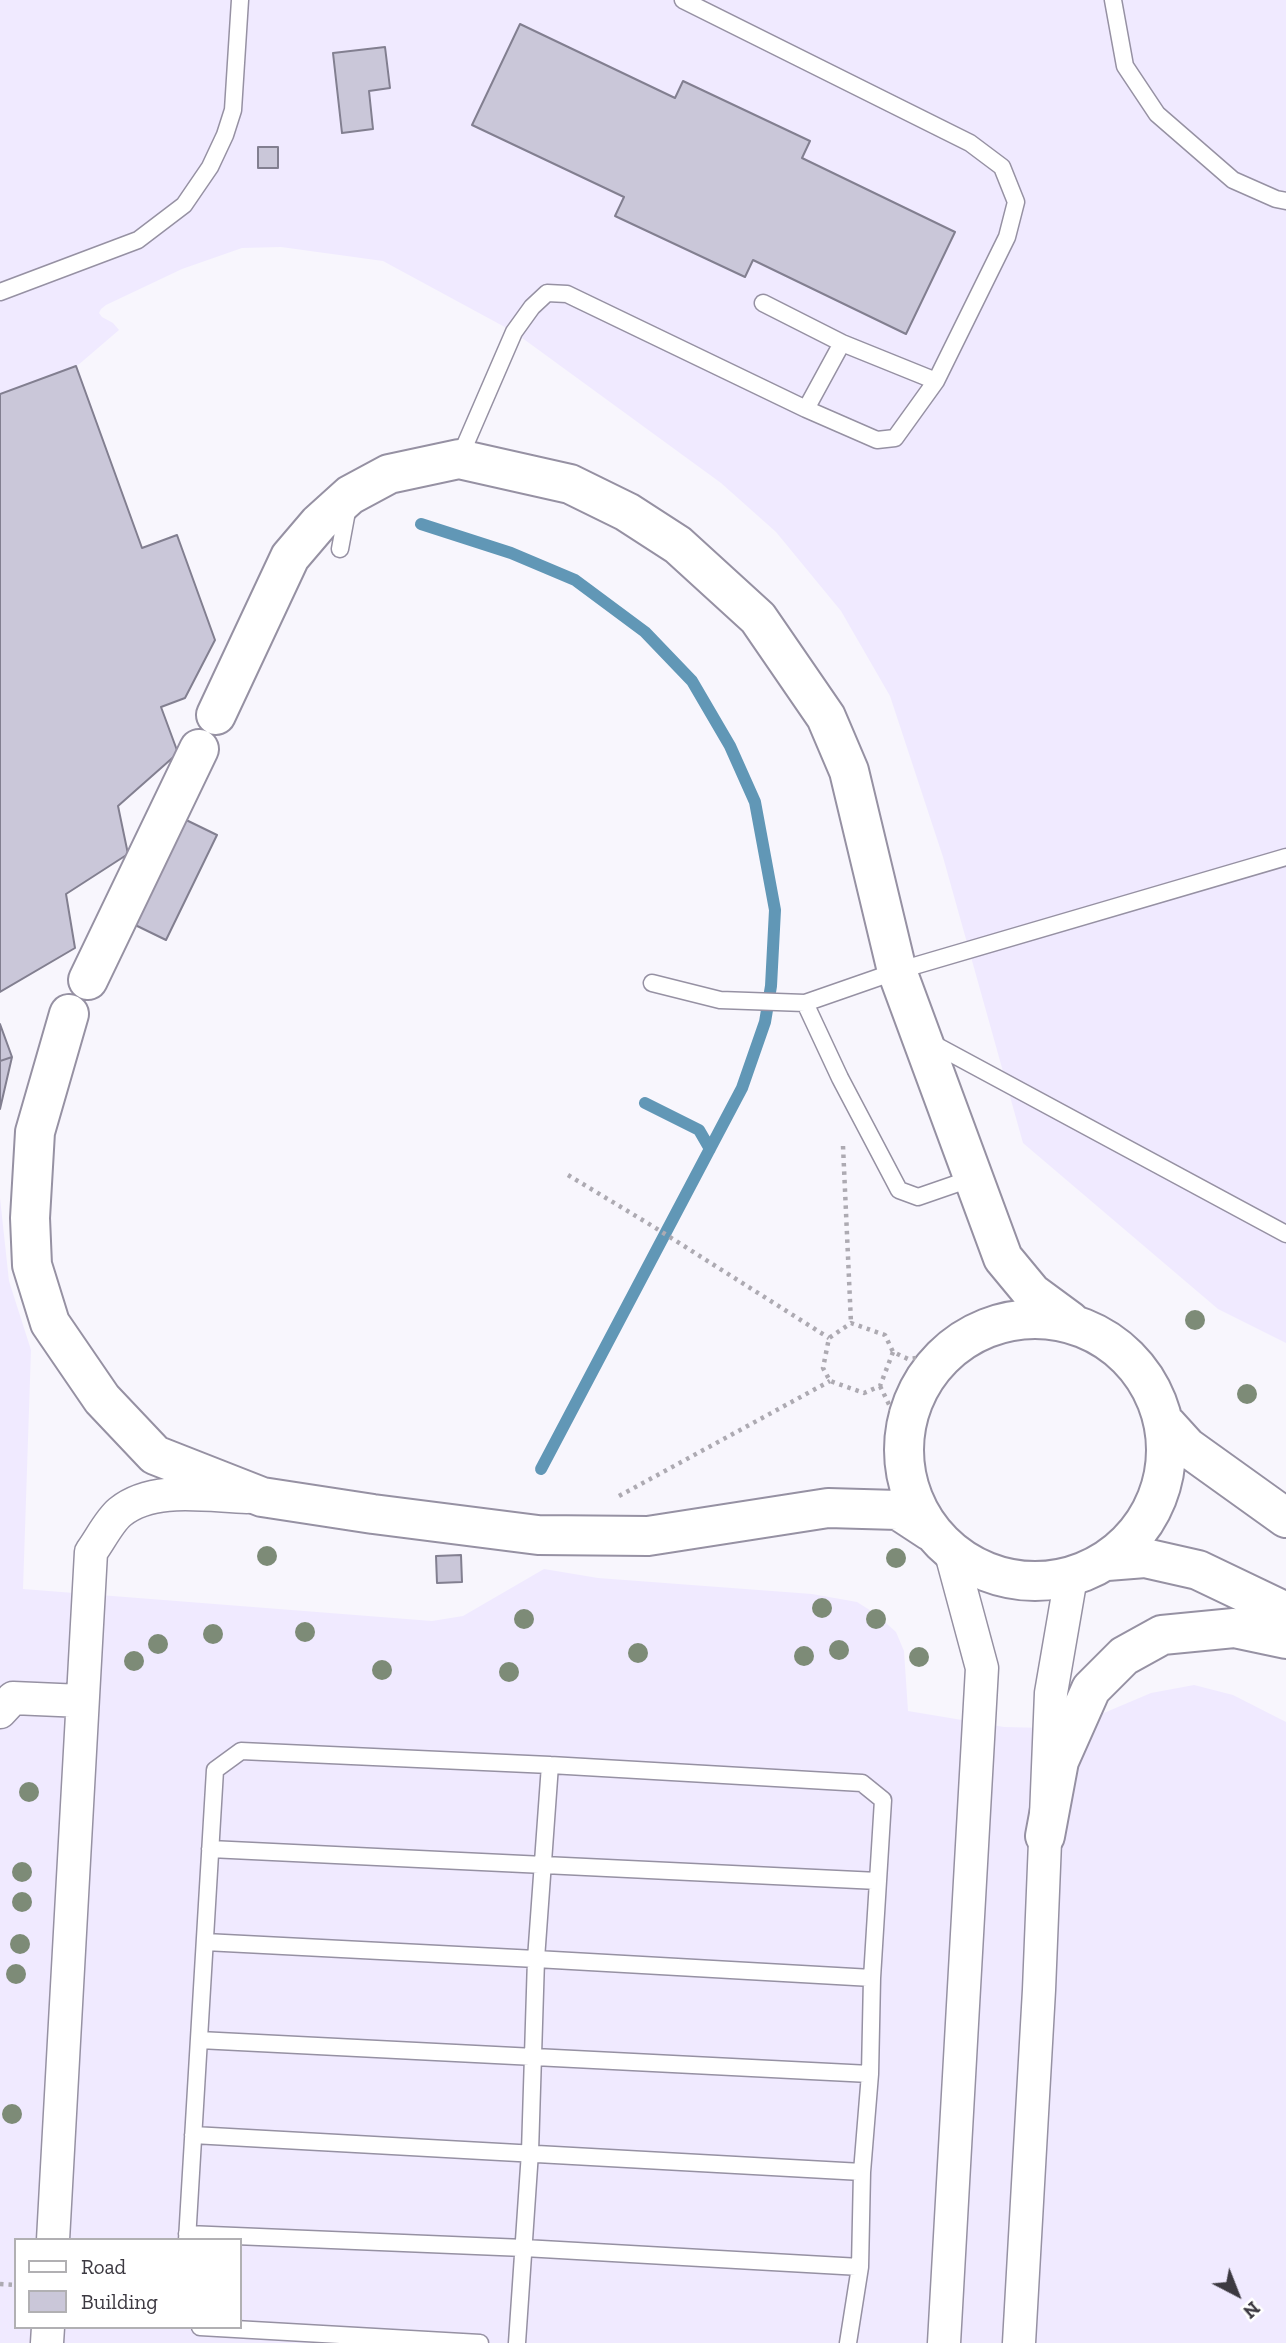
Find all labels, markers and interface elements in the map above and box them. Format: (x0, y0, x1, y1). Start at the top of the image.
legend (14, 2238, 242, 2329)
text: Road (81, 2254, 126, 2279)
north arrow (1202, 2259, 1272, 2329)
text: Building (81, 2289, 158, 2314)
text: N (1238, 2297, 1264, 2323)

